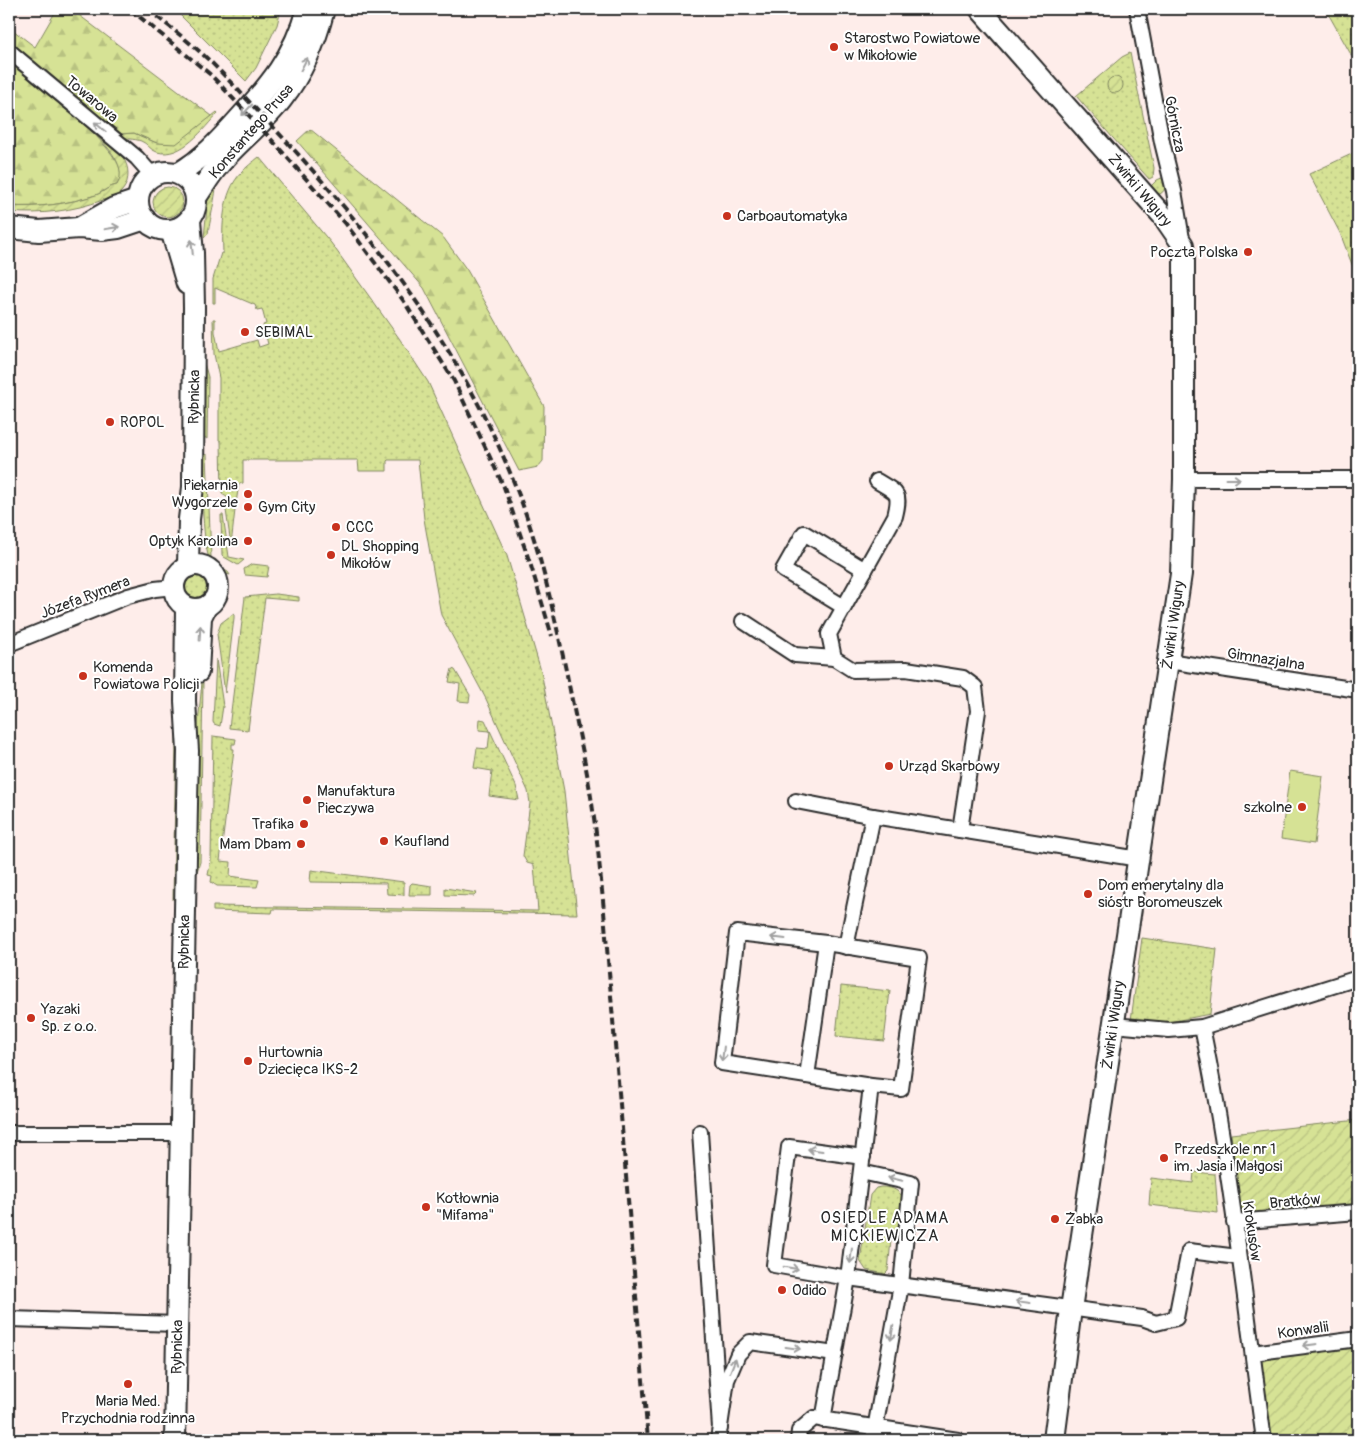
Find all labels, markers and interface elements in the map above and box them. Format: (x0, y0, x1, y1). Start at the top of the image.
place label: Starostwo Powiatowe w Mikołowie (844, 29, 981, 65)
marker: Starostwo Powiatowe w Mikołowie (828, 41, 840, 53)
one-way arrow (300, 57, 309, 72)
street label: Towarowa (62, 72, 122, 127)
street label: Konstantego Prusa (205, 80, 298, 183)
street label: Górnicza (1160, 94, 1189, 154)
one-way arrow (241, 103, 253, 116)
one-way arrow (93, 122, 106, 133)
street label: Żwirki i Wigury (1104, 150, 1176, 231)
place label: Carboautomatyka (737, 207, 847, 226)
marker: Carboautomatyka (721, 210, 733, 222)
one-way arrow (104, 223, 120, 233)
one-way arrow (187, 239, 197, 255)
place label: Poczta Polska (1150, 243, 1238, 262)
marker: Poczta Polska (1242, 246, 1254, 258)
place label: SEBIMAL (255, 323, 313, 342)
marker: SEBIMAL (239, 326, 251, 338)
street label: Rybnicka (185, 370, 204, 424)
place label: ROPOL (120, 413, 164, 432)
marker: ROPOL (104, 416, 116, 428)
one-way arrow (1224, 474, 1241, 484)
place label: Piekarnia Wygorzele (172, 476, 239, 512)
marker: Piekarnia Wygorzele (242, 488, 254, 500)
place label: Gym City (258, 498, 316, 517)
marker: Gym City (242, 501, 254, 513)
place label: CCC (346, 518, 374, 537)
marker: CCC (330, 521, 342, 533)
place label: Optyk Karolina (149, 532, 238, 551)
marker: Optyk Karolina (242, 535, 254, 547)
place label: DL Shopping Mikołów (341, 537, 419, 573)
marker: DL Shopping Mikołów (325, 549, 337, 561)
street label: Józefa Rymera (38, 572, 133, 623)
street label: Żwirki i Wigury (1158, 579, 1189, 671)
one-way arrow (196, 625, 205, 641)
street label: Gimnazjalna (1226, 644, 1306, 675)
place label: Komenda Powiatowa Policji (93, 658, 199, 694)
marker: Komenda Powiatowa Policji (77, 670, 89, 682)
place label: Urząd Skarbowy (899, 757, 1000, 776)
marker: Urząd Skarbowy (883, 760, 895, 772)
place label: Manufaktura Pieczywa (317, 782, 395, 818)
marker: Manufaktura Pieczywa (301, 794, 313, 806)
place label: szkolne (1244, 798, 1293, 817)
marker: szkolne (1296, 801, 1308, 813)
place label: Trafika (252, 815, 294, 834)
marker: Trafika (298, 818, 310, 830)
place label: Kaufland (394, 832, 449, 851)
place label: Mam Dbam (220, 835, 291, 854)
marker: Kaufland (378, 835, 390, 847)
marker: Mam Dbam (295, 838, 307, 850)
place label: Dom emerytalny dla sióstr Boromeuszek (1098, 876, 1224, 912)
marker: Dom emerytalny dla sióstr Boromeuszek (1082, 888, 1094, 900)
street label: Rybnicka (175, 915, 194, 969)
one-way arrow (770, 933, 786, 943)
street label: Żwirki i Wigury (1098, 979, 1129, 1071)
place label: Yazaki Sp. z o.o. (40, 1000, 97, 1036)
marker: Yazaki Sp. z o.o. (25, 1012, 37, 1024)
place label: Hurtownia Dziecięca IKS-2 (258, 1043, 358, 1079)
one-way arrow (718, 1045, 728, 1061)
marker: Hurtownia Dziecięca IKS-2 (242, 1055, 254, 1067)
place label: Przedszkole nr 1 im. Jasia i Małgosi (1174, 1140, 1283, 1176)
one-way arrow (807, 1145, 823, 1155)
marker: Przedszkole nr 1 im. Jasia i Małgosi (1158, 1152, 1170, 1164)
one-way arrow (887, 1174, 903, 1183)
place label: Kotłownia "Mifama" (436, 1189, 499, 1225)
street label: Bratków (1269, 1190, 1321, 1213)
street label: Krokusów (1238, 1200, 1265, 1263)
marker: Kotłownia "Mifama" (420, 1201, 432, 1213)
district label: OSIEDLE ADAMA MICKIEWICZA (821, 1208, 949, 1246)
place label: Żabka (1065, 1210, 1103, 1229)
marker: Żabka (1049, 1213, 1061, 1225)
one-way arrow (846, 1248, 856, 1264)
one-way arrow (783, 1263, 799, 1273)
place label: Odido (792, 1281, 827, 1300)
marker: Odido (776, 1284, 788, 1296)
one-way arrow (1015, 1297, 1031, 1307)
street label: Konwalii (1276, 1317, 1330, 1343)
street label: Rybnicka (168, 1320, 187, 1374)
one-way arrow (887, 1324, 897, 1340)
one-way arrow (1302, 1340, 1318, 1350)
one-way arrow (784, 1343, 800, 1353)
one-way arrow (729, 1358, 738, 1373)
marker: Maria Med. Przychodnia rodzinna (122, 1378, 134, 1390)
place label: Maria Med. Przychodnia rodzinna (61, 1392, 195, 1428)

